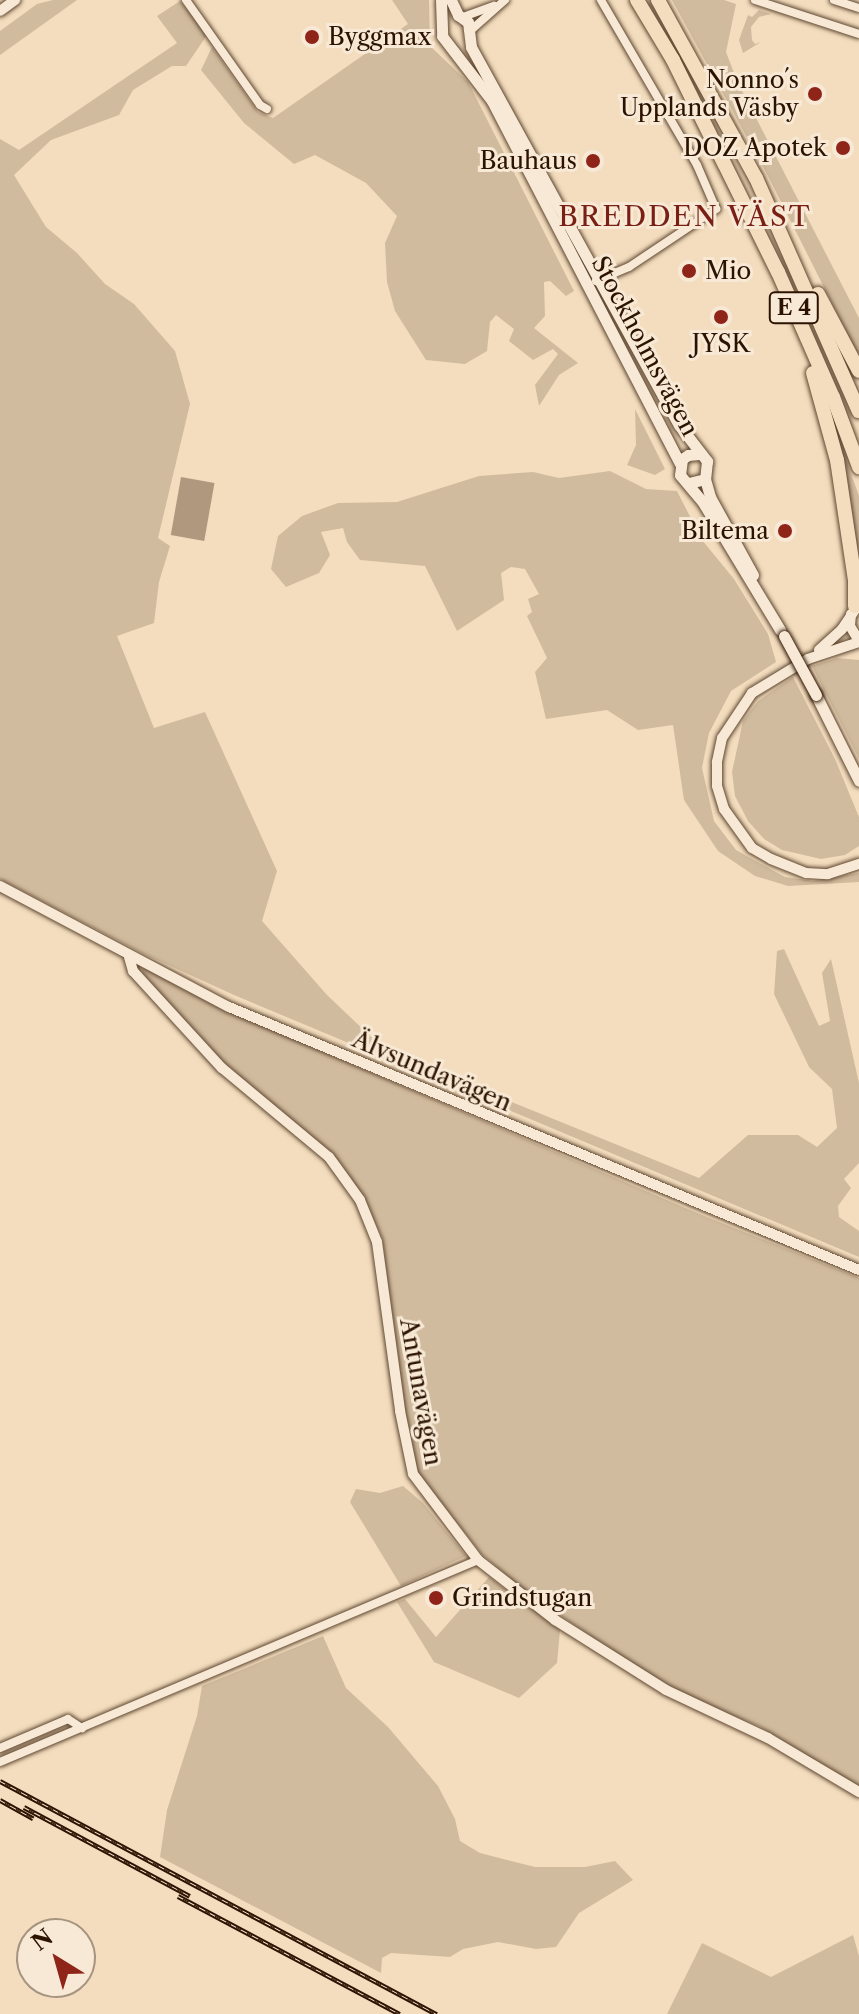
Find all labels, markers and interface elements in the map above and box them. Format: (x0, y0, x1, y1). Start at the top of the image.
place label: Byggmax (328, 23, 432, 51)
marker: Byggmax (303, 28, 321, 46)
place label: Nonno´s Upplands Väsby (619, 66, 799, 122)
marker: Nonno´s Upplands Väsby (806, 85, 824, 103)
place label: DOZ Apotek (682, 134, 827, 162)
marker: DOZ Apotek (834, 139, 852, 157)
place label: Bauhaus (480, 147, 577, 175)
marker: Bauhaus (584, 152, 602, 170)
district label: BREDDEN VÄST (558, 199, 812, 233)
street label: Stockholmsvägen (585, 251, 705, 441)
place label: Mio (705, 257, 751, 285)
marker: Mio (680, 262, 698, 280)
road number: E 4 (768, 290, 820, 326)
marker: JYSK (712, 308, 730, 326)
place label: JYSK (692, 330, 750, 358)
place label: Biltema (681, 517, 769, 545)
marker: Biltema (776, 522, 794, 540)
street label: Älvsundavägen (348, 1025, 516, 1117)
street label: Antunavägen (394, 1316, 448, 1468)
place label: Grindstugan (452, 1584, 592, 1612)
marker: Grindstugan (427, 1589, 445, 1607)
north arrow (16, 1918, 96, 1998)
text: N (27, 1923, 58, 1957)

